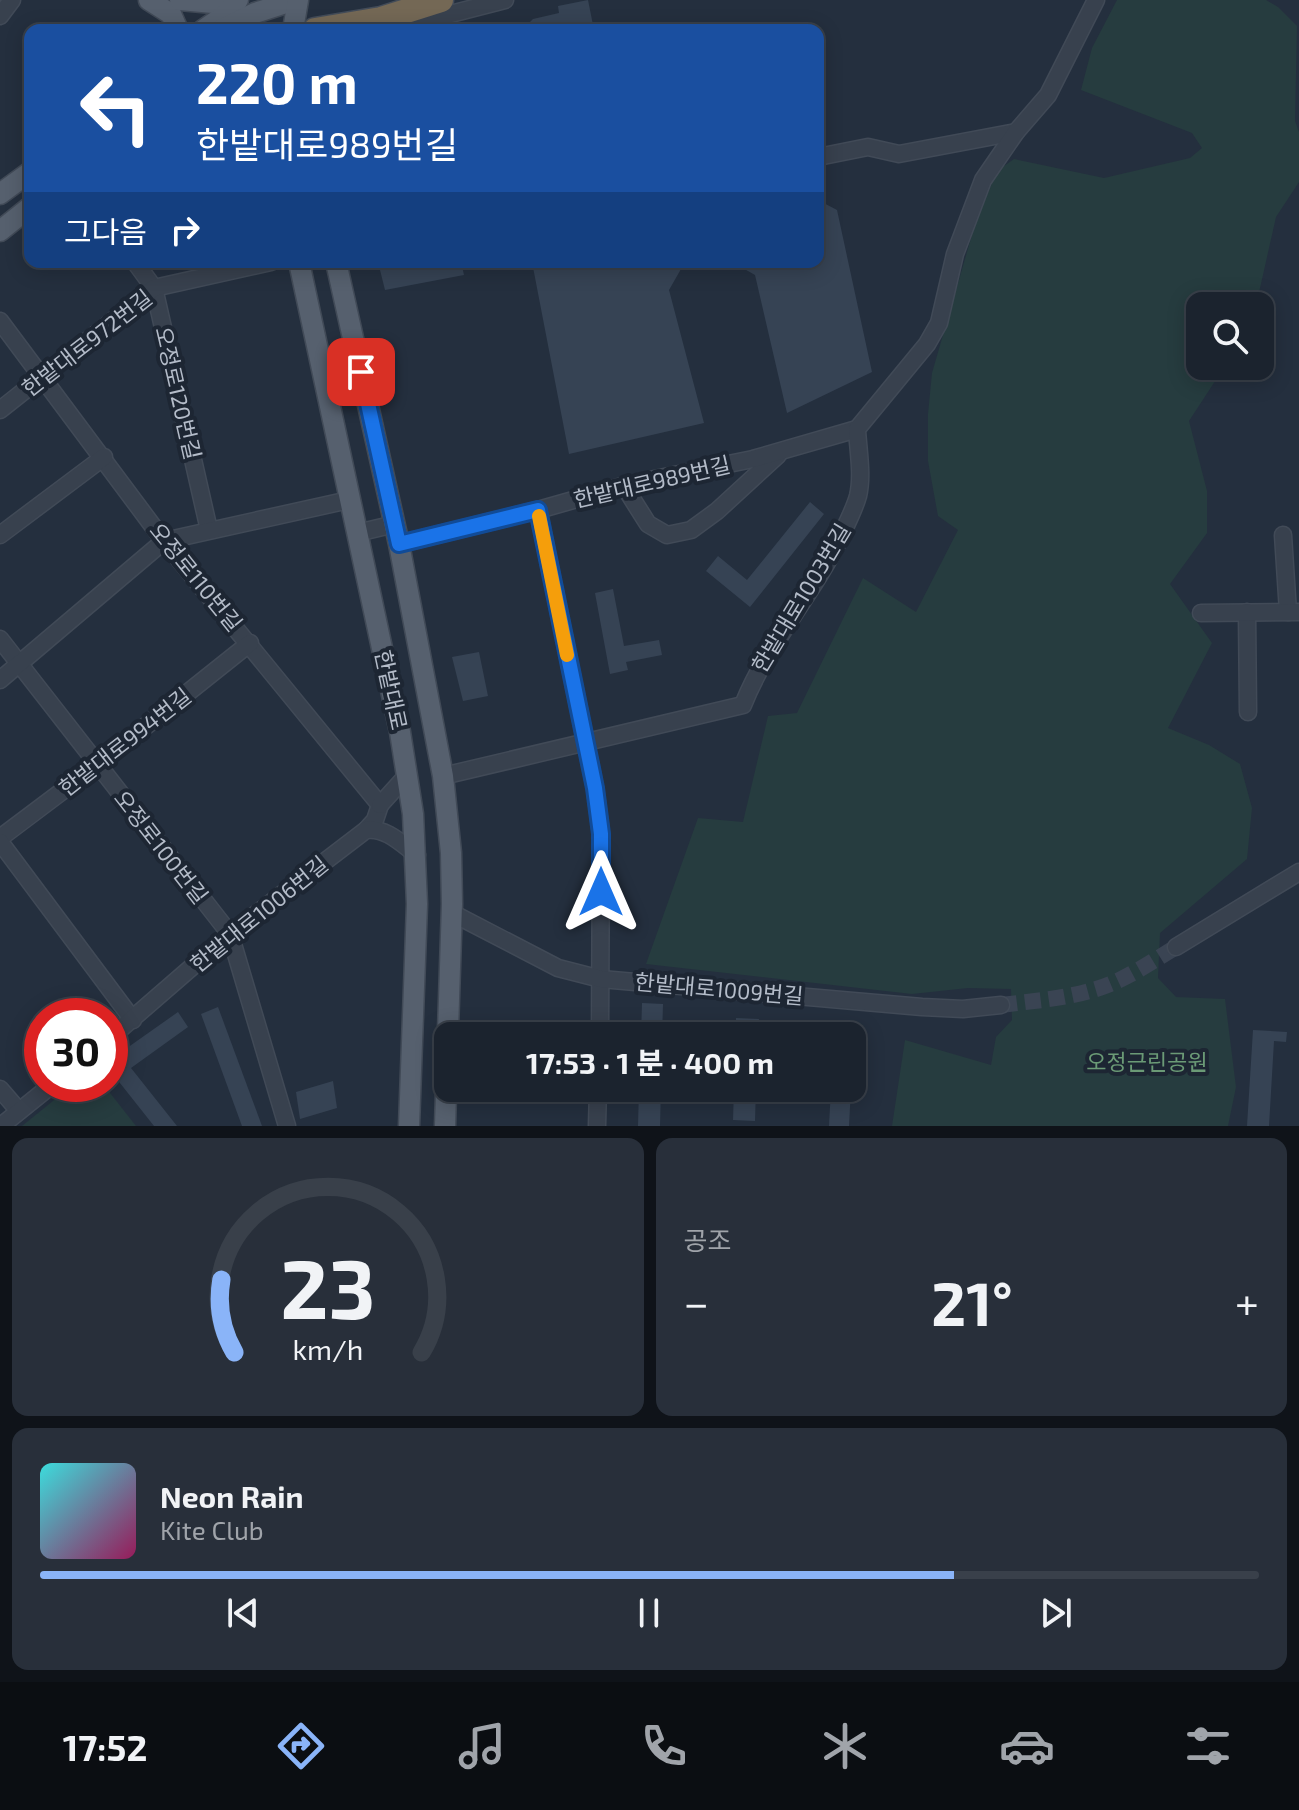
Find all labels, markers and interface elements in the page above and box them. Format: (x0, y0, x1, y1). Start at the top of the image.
text: 220 m (196, 48, 358, 115)
icon: left (64, 56, 168, 160)
text: 한밭대로989번길 (196, 122, 458, 165)
icon: right (163, 208, 207, 252)
text: 그다음 (64, 213, 147, 249)
street label: 한밭대로972번길 (16, 283, 157, 401)
map controls (1186, 292, 1274, 380)
button: search (1186, 292, 1274, 380)
street label: 오정로120번길 (151, 324, 207, 462)
pin (327, 338, 395, 406)
icon: arrive (339, 350, 383, 394)
street label: 한밭대로989번길 (571, 450, 733, 512)
street label: 오정로110번길 (145, 517, 248, 636)
street label: 한밭대로1003번길 (745, 518, 855, 677)
street label: 한밭대로 (371, 647, 413, 732)
street label: 한밭대로994번길 (53, 682, 195, 801)
street label: 오정로100번길 (110, 785, 214, 908)
street label: 한밭대로1006번길 (184, 850, 332, 977)
position arrow (559, 850, 643, 934)
street label: 한밭대로1009번길 (634, 968, 805, 1008)
speed limit sign: 30 (24, 998, 128, 1102)
text: 17:53 · 1 분 · 400 m (526, 1044, 774, 1080)
park label: 오정근린공원 (1086, 1048, 1208, 1074)
text: 공조 (684, 1224, 731, 1255)
text: 23 (280, 1236, 376, 1336)
text: 21° (931, 1266, 1013, 1338)
text: − (684, 1275, 709, 1328)
text: + (1235, 1275, 1259, 1328)
text: km/h (292, 1331, 363, 1366)
text: Neon Rain (160, 1478, 304, 1514)
text: Kite Club (160, 1514, 264, 1545)
icon: previous (221, 1591, 265, 1635)
icon: pause (627, 1591, 671, 1635)
icon: next (1034, 1591, 1078, 1635)
icon: directions (273, 1718, 329, 1774)
icon: music (454, 1718, 510, 1774)
icon: phone (636, 1718, 692, 1774)
icon: climate (817, 1718, 873, 1774)
icon: car (999, 1718, 1055, 1774)
icon: filters (1180, 1718, 1236, 1774)
text: 17:52 (63, 1725, 147, 1768)

